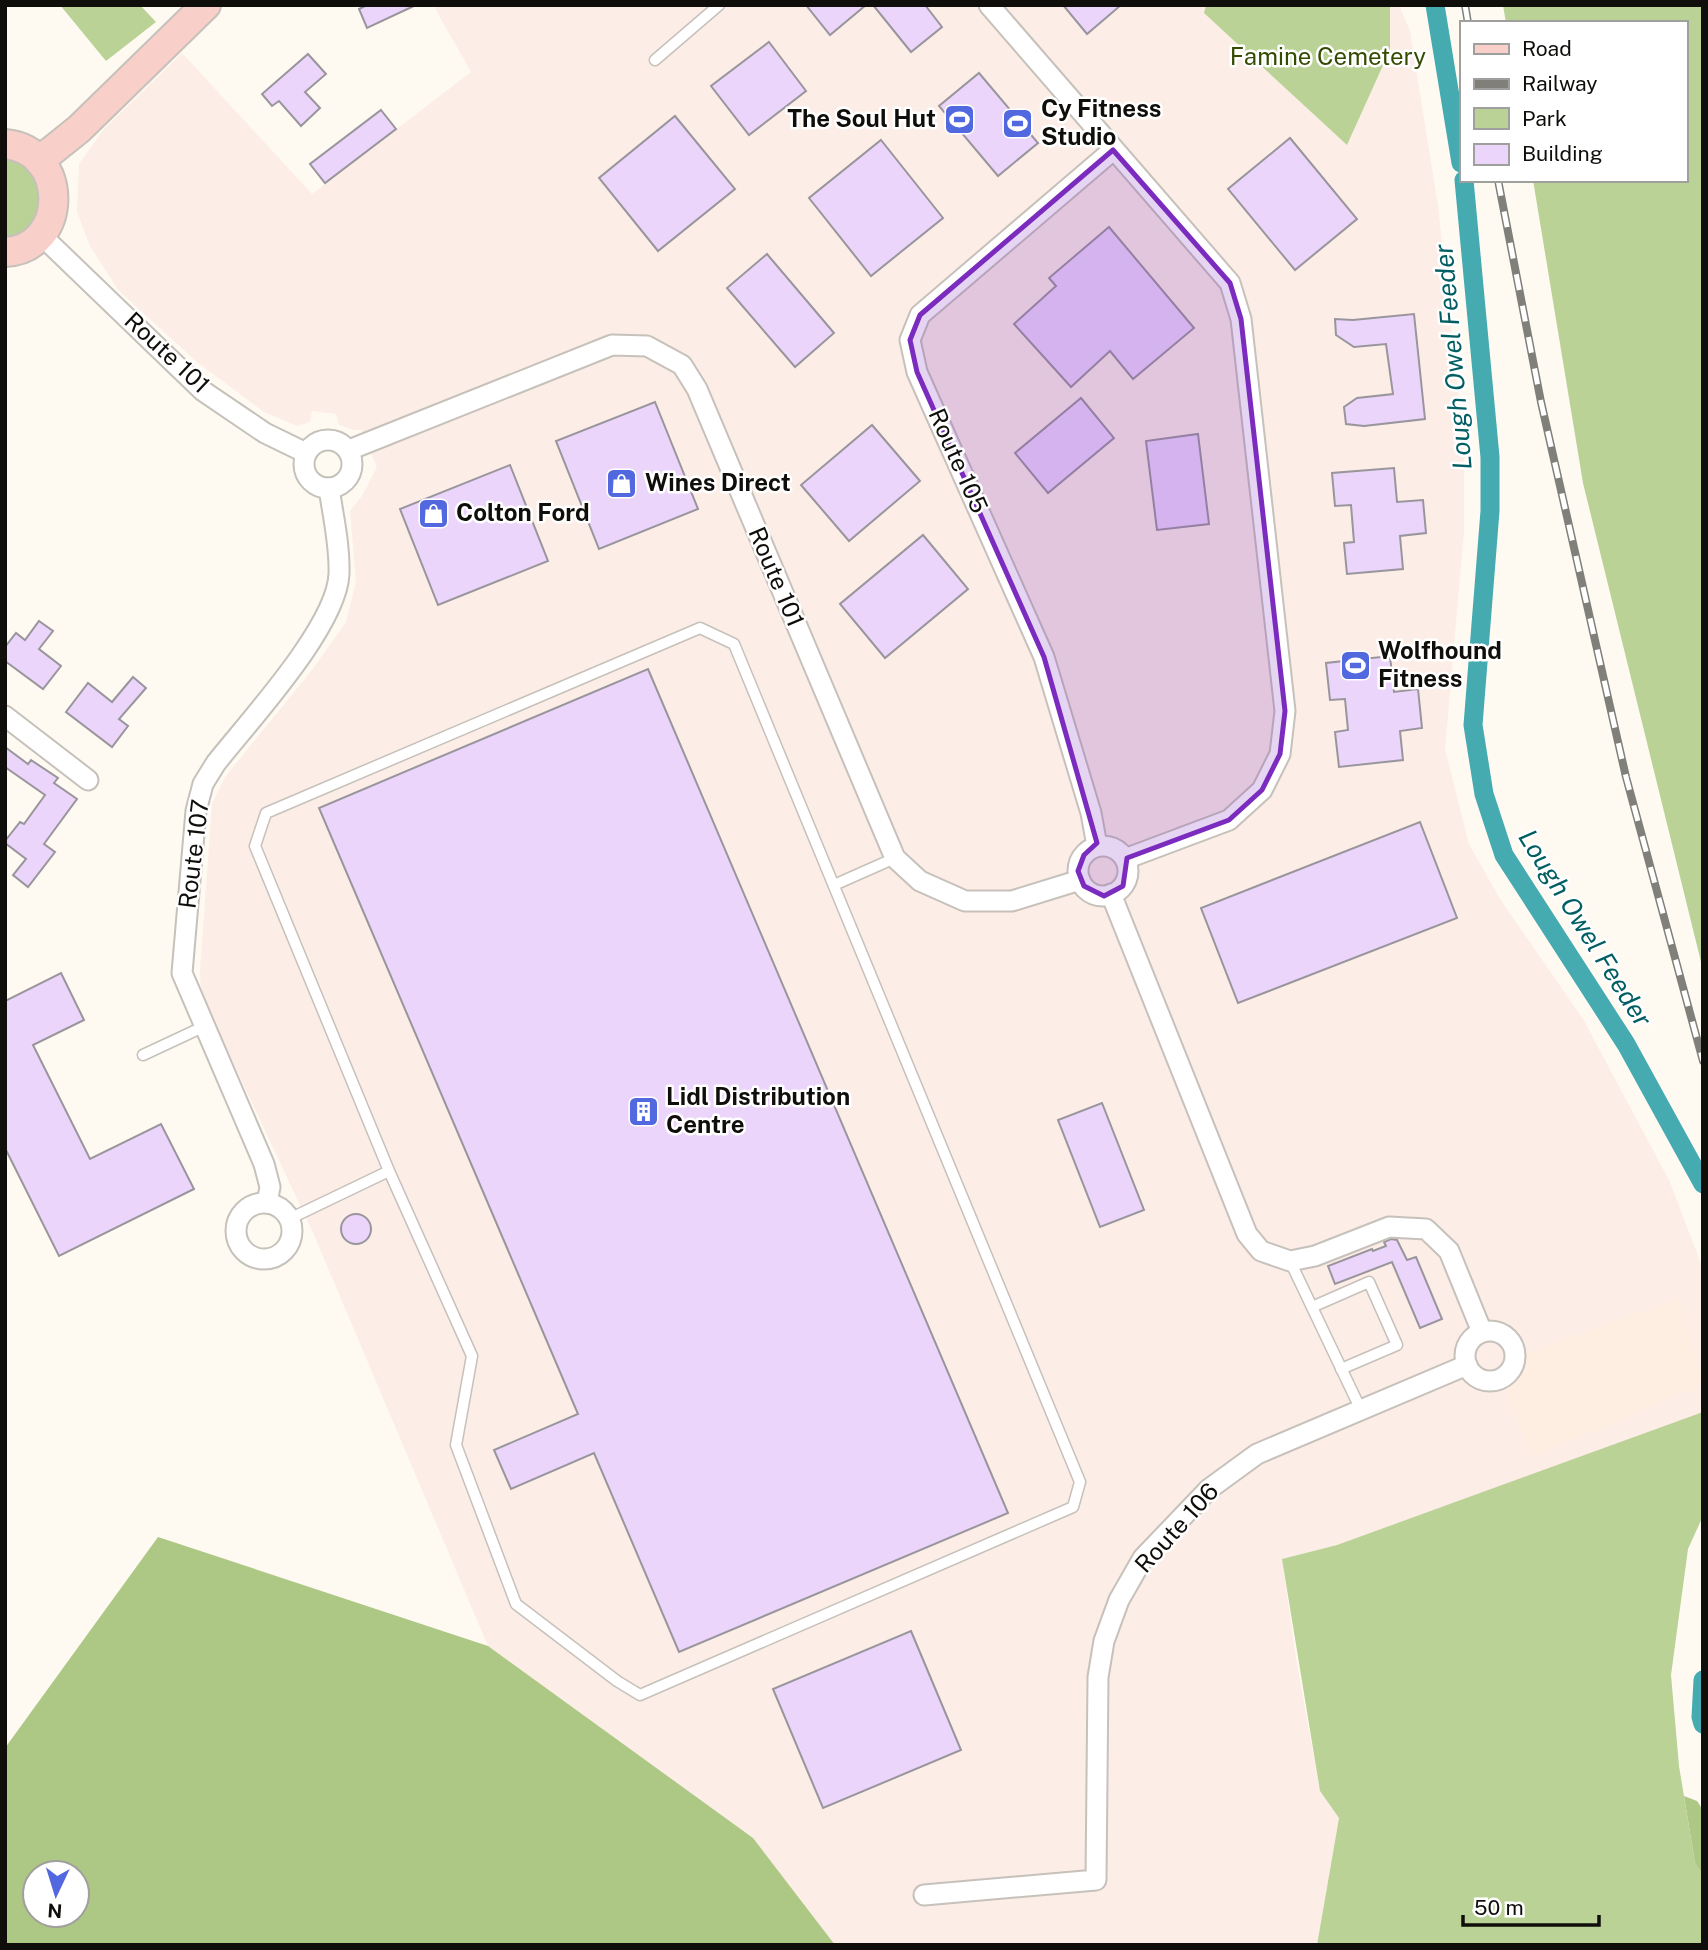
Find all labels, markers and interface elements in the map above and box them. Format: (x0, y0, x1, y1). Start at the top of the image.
legend (1460, 21, 1687, 182)
text: Road (1522, 36, 1572, 61)
park label: Famine Cemetery (1230, 42, 1426, 70)
text: Railway (1522, 71, 1598, 96)
place label: Cy Fitness Studio (1041, 94, 1161, 150)
sports icon: The Soul Hut (942, 102, 976, 136)
place label: The Soul Hut (787, 104, 936, 132)
sports icon: Cy Fitness Studio (1001, 106, 1035, 140)
text: Park (1522, 106, 1567, 131)
text: Building (1522, 141, 1603, 166)
water label: Lough Owel Feeder (1427, 243, 1478, 471)
street label: Route 101 (119, 306, 216, 399)
street label: Route 105 (923, 404, 994, 517)
shop icon: Wines Direct (605, 466, 639, 500)
place label: Wines Direct (645, 468, 791, 496)
shop icon: Colton Ford (416, 496, 450, 530)
place label: Colton Ford (456, 498, 590, 526)
street label: Route 101 (743, 522, 810, 631)
place label: Wolfhound Fitness (1378, 636, 1502, 692)
sports icon: Wolfhound Fitness (1338, 648, 1372, 682)
street label: Route 107 (172, 798, 214, 910)
water label: Lough Owel Feeder (1512, 824, 1659, 1032)
place label: Lidl Distribution Centre (666, 1082, 850, 1138)
building icon: Lidl Distribution Centre (626, 1094, 660, 1128)
street label: Route 106 (1129, 1477, 1224, 1578)
north arrow (21, 1859, 91, 1929)
scale bar (1463, 1884, 1600, 1928)
text: 50 m (1474, 1895, 1524, 1920)
text: N (47, 1899, 63, 1922)

